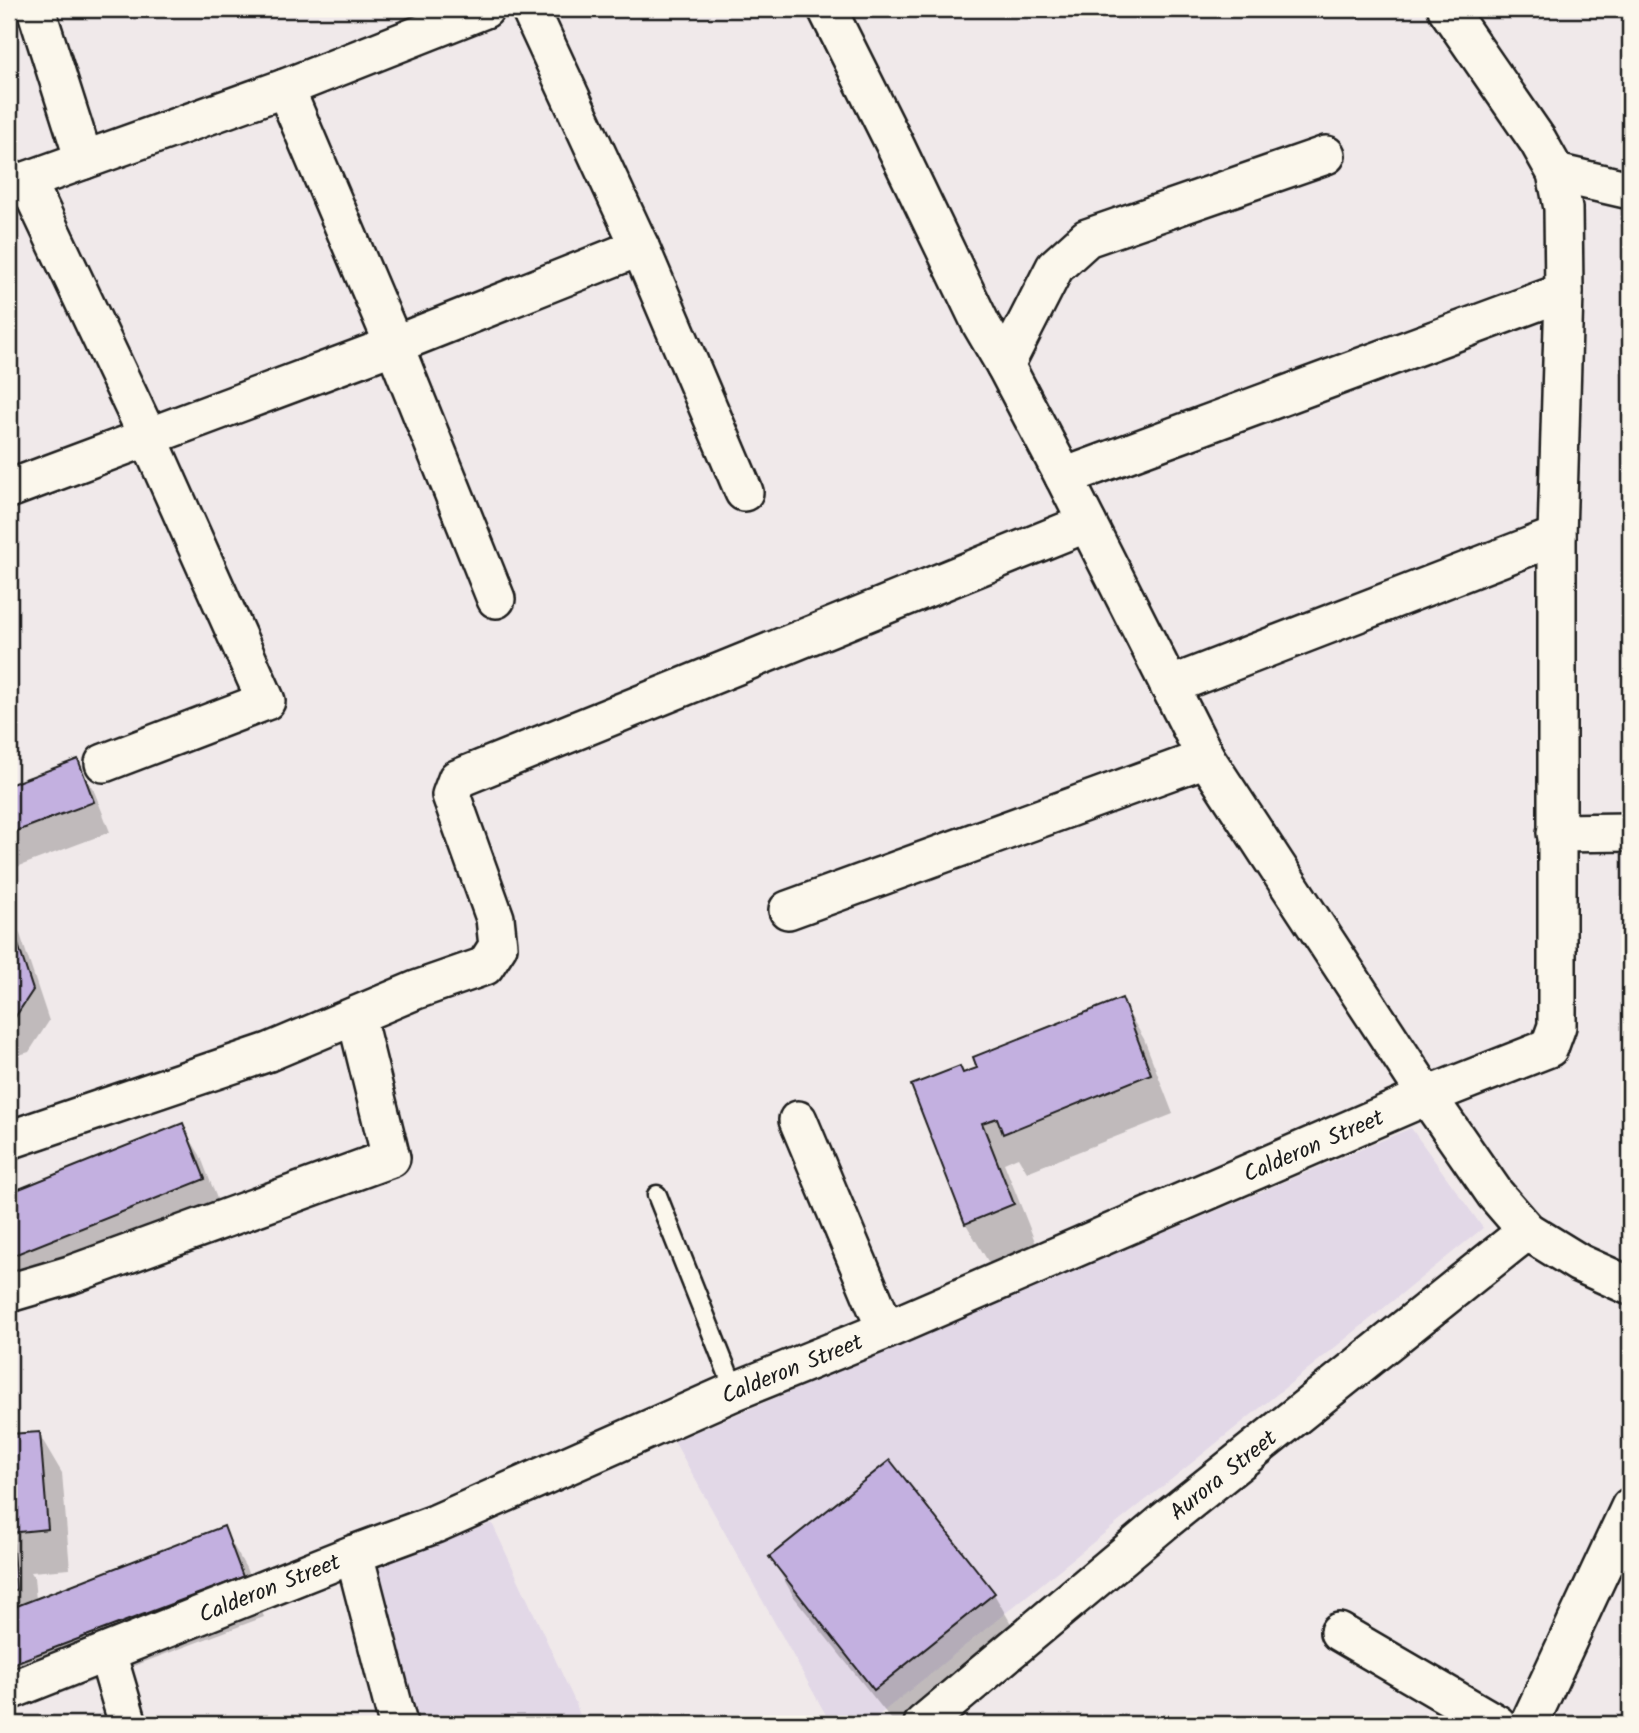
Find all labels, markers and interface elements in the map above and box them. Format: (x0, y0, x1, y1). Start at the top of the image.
street label: Calderon Street (1238, 1100, 1391, 1193)
street label: Calderon Street (716, 1325, 870, 1415)
street label: Aurora Street (1162, 1421, 1287, 1531)
street label: Calderon Street (194, 1545, 347, 1634)

